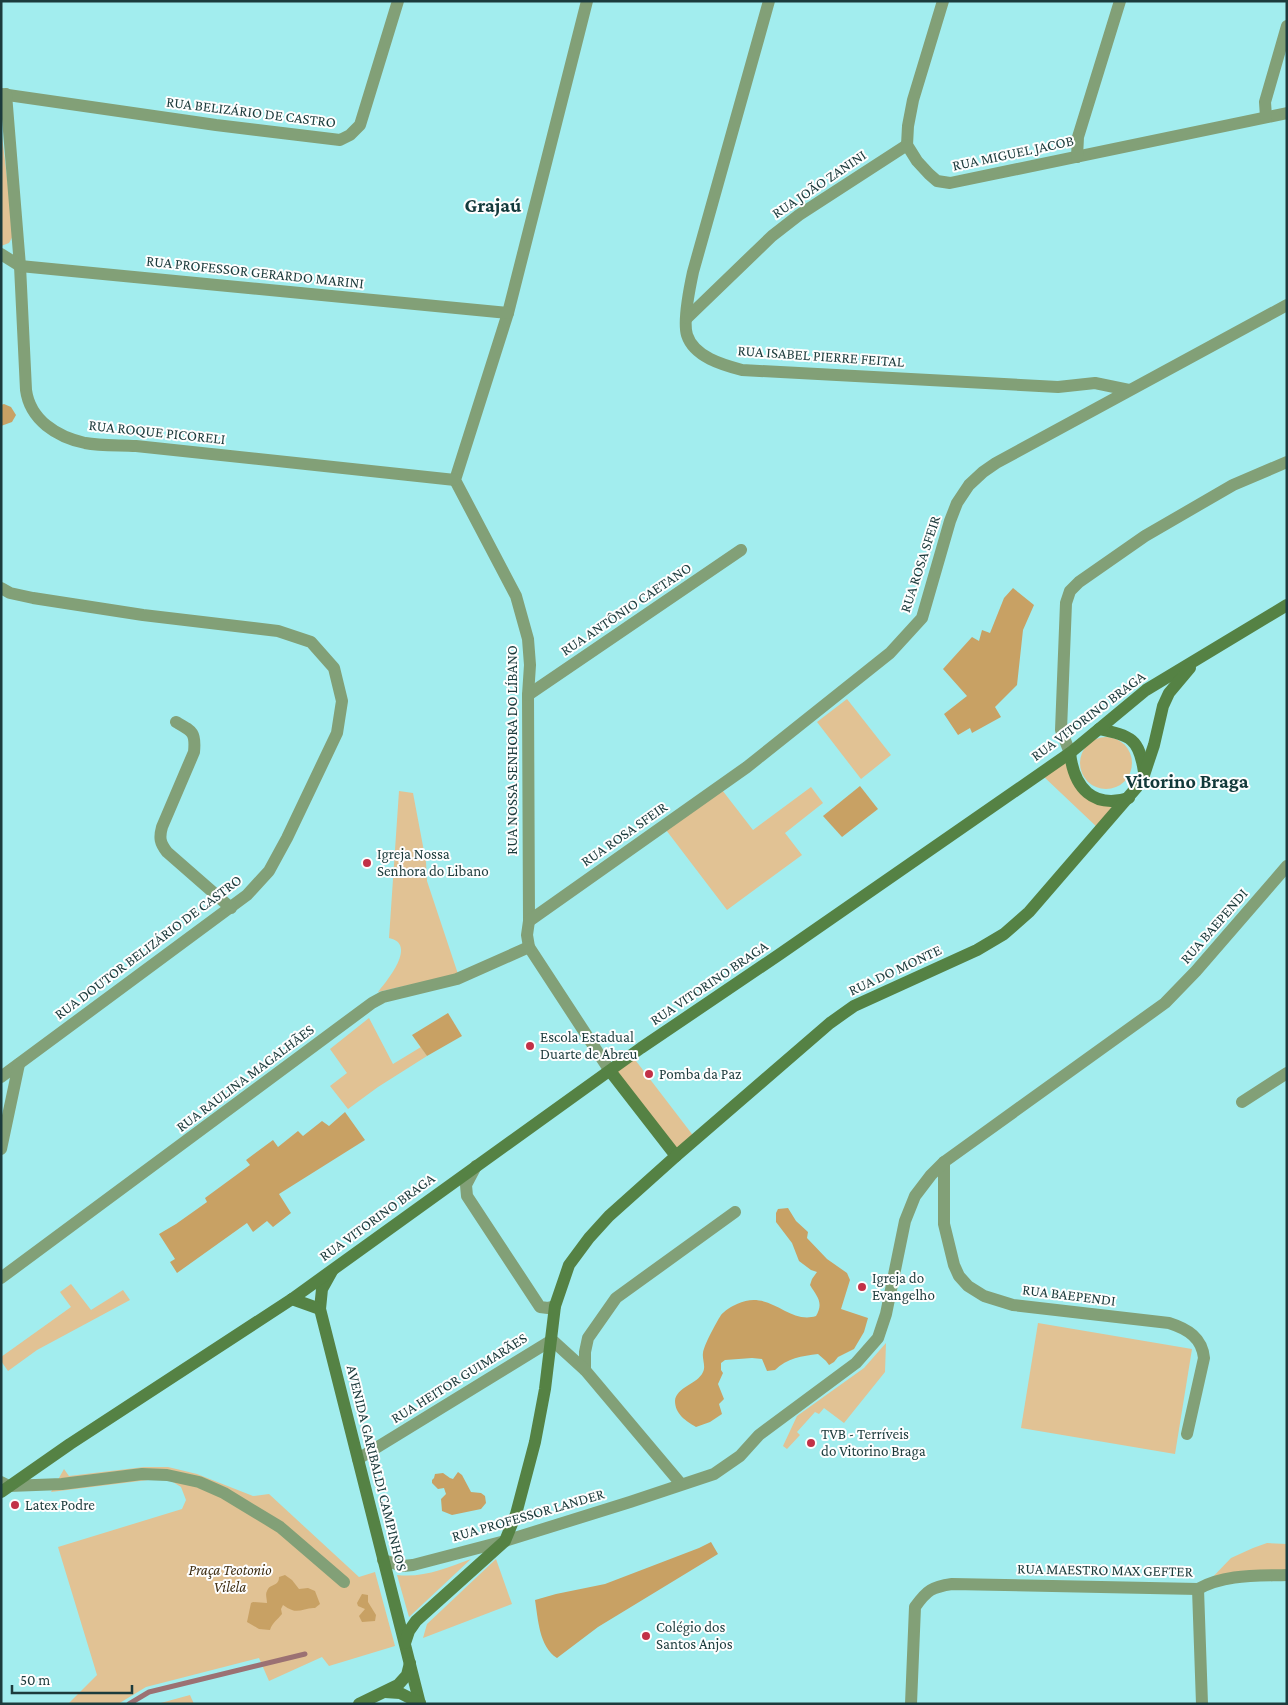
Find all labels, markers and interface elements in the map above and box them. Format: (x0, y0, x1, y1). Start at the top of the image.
street label: RUA BELIZÁRIO DE CASTRO (165, 94, 337, 130)
street label: RUA MIGUEL JACOB (951, 132, 1075, 175)
street label: RUA JOÃO ZANINI (769, 147, 870, 222)
district label: Grajaú (465, 194, 522, 217)
street label: RUA PROFESSOR GERARDO MARINI (145, 253, 365, 291)
street label: RUA ISABEL PIERRE FEITAL (737, 342, 905, 370)
street label: RUA ROQUE PICORELI (88, 417, 226, 447)
street label: RUA ROSA SFEIR (897, 513, 943, 614)
street label: RUA ANTÔNIO CAETANO (558, 559, 694, 659)
street label: RUA NOSSA SENHORA DO LÍBANO (504, 645, 520, 855)
street label: RUA VITORINO BRAGA (1028, 668, 1148, 764)
district label: Vitorino Braga (1124, 770, 1249, 792)
street label: RUA ROSA SFEIR (578, 798, 670, 869)
place label: Igreja Nossa Senhora do Libano (377, 846, 489, 879)
marker: Igreja Nossa Senhora do Libano (361, 857, 373, 869)
street label: RUA DOUTOR BELIZÁRIO DE CASTRO (51, 871, 245, 1023)
street label: RUA BAEPENDI (1177, 885, 1251, 967)
street label: RUA VITORINO BRAGA (647, 937, 771, 1028)
street label: RUA DO MONTE (846, 942, 944, 998)
street label: RUA RAULINA MAGALHÃES (173, 1021, 317, 1135)
place label: Escola Estadual Duarte de Abreu (540, 1029, 638, 1062)
marker: Escola Estadual Duarte de Abreu (524, 1040, 536, 1052)
place label: Pomba da Paz (659, 1066, 741, 1082)
marker: Pomba da Paz (643, 1068, 655, 1080)
street label: RUA VITORINO BRAGA (316, 1170, 438, 1264)
place label: Igreja do Evangelho (872, 1270, 935, 1304)
marker: Igreja do Evangelho (856, 1281, 868, 1293)
street label: RUA BAEPENDI (1021, 1281, 1117, 1309)
street label: RUA HEITOR GUIMARÃES (388, 1330, 530, 1426)
street label: AVENIDA GARIBALDI CAMPINHOS (344, 1363, 410, 1573)
place label: TVB - Terríveis do Vitorino Braga (821, 1426, 926, 1460)
marker: TVB - Terríveis do Vitorino Braga (805, 1437, 817, 1449)
street label: RUA PROFESSOR LANDER (450, 1485, 607, 1544)
place label: Latex Podre (25, 1497, 95, 1513)
marker: Latex Podre (9, 1499, 21, 1511)
street label: RUA MAESTRO MAX GEFTER (1017, 1560, 1194, 1580)
park label: Praça Teotonio Vilela (188, 1562, 272, 1595)
place label: Colégio dos Santos Anjos (656, 1619, 733, 1653)
marker: Colégio dos Santos Anjos (640, 1630, 652, 1642)
scale bar (12, 1662, 132, 1694)
text: 50 m (20, 1672, 50, 1688)

